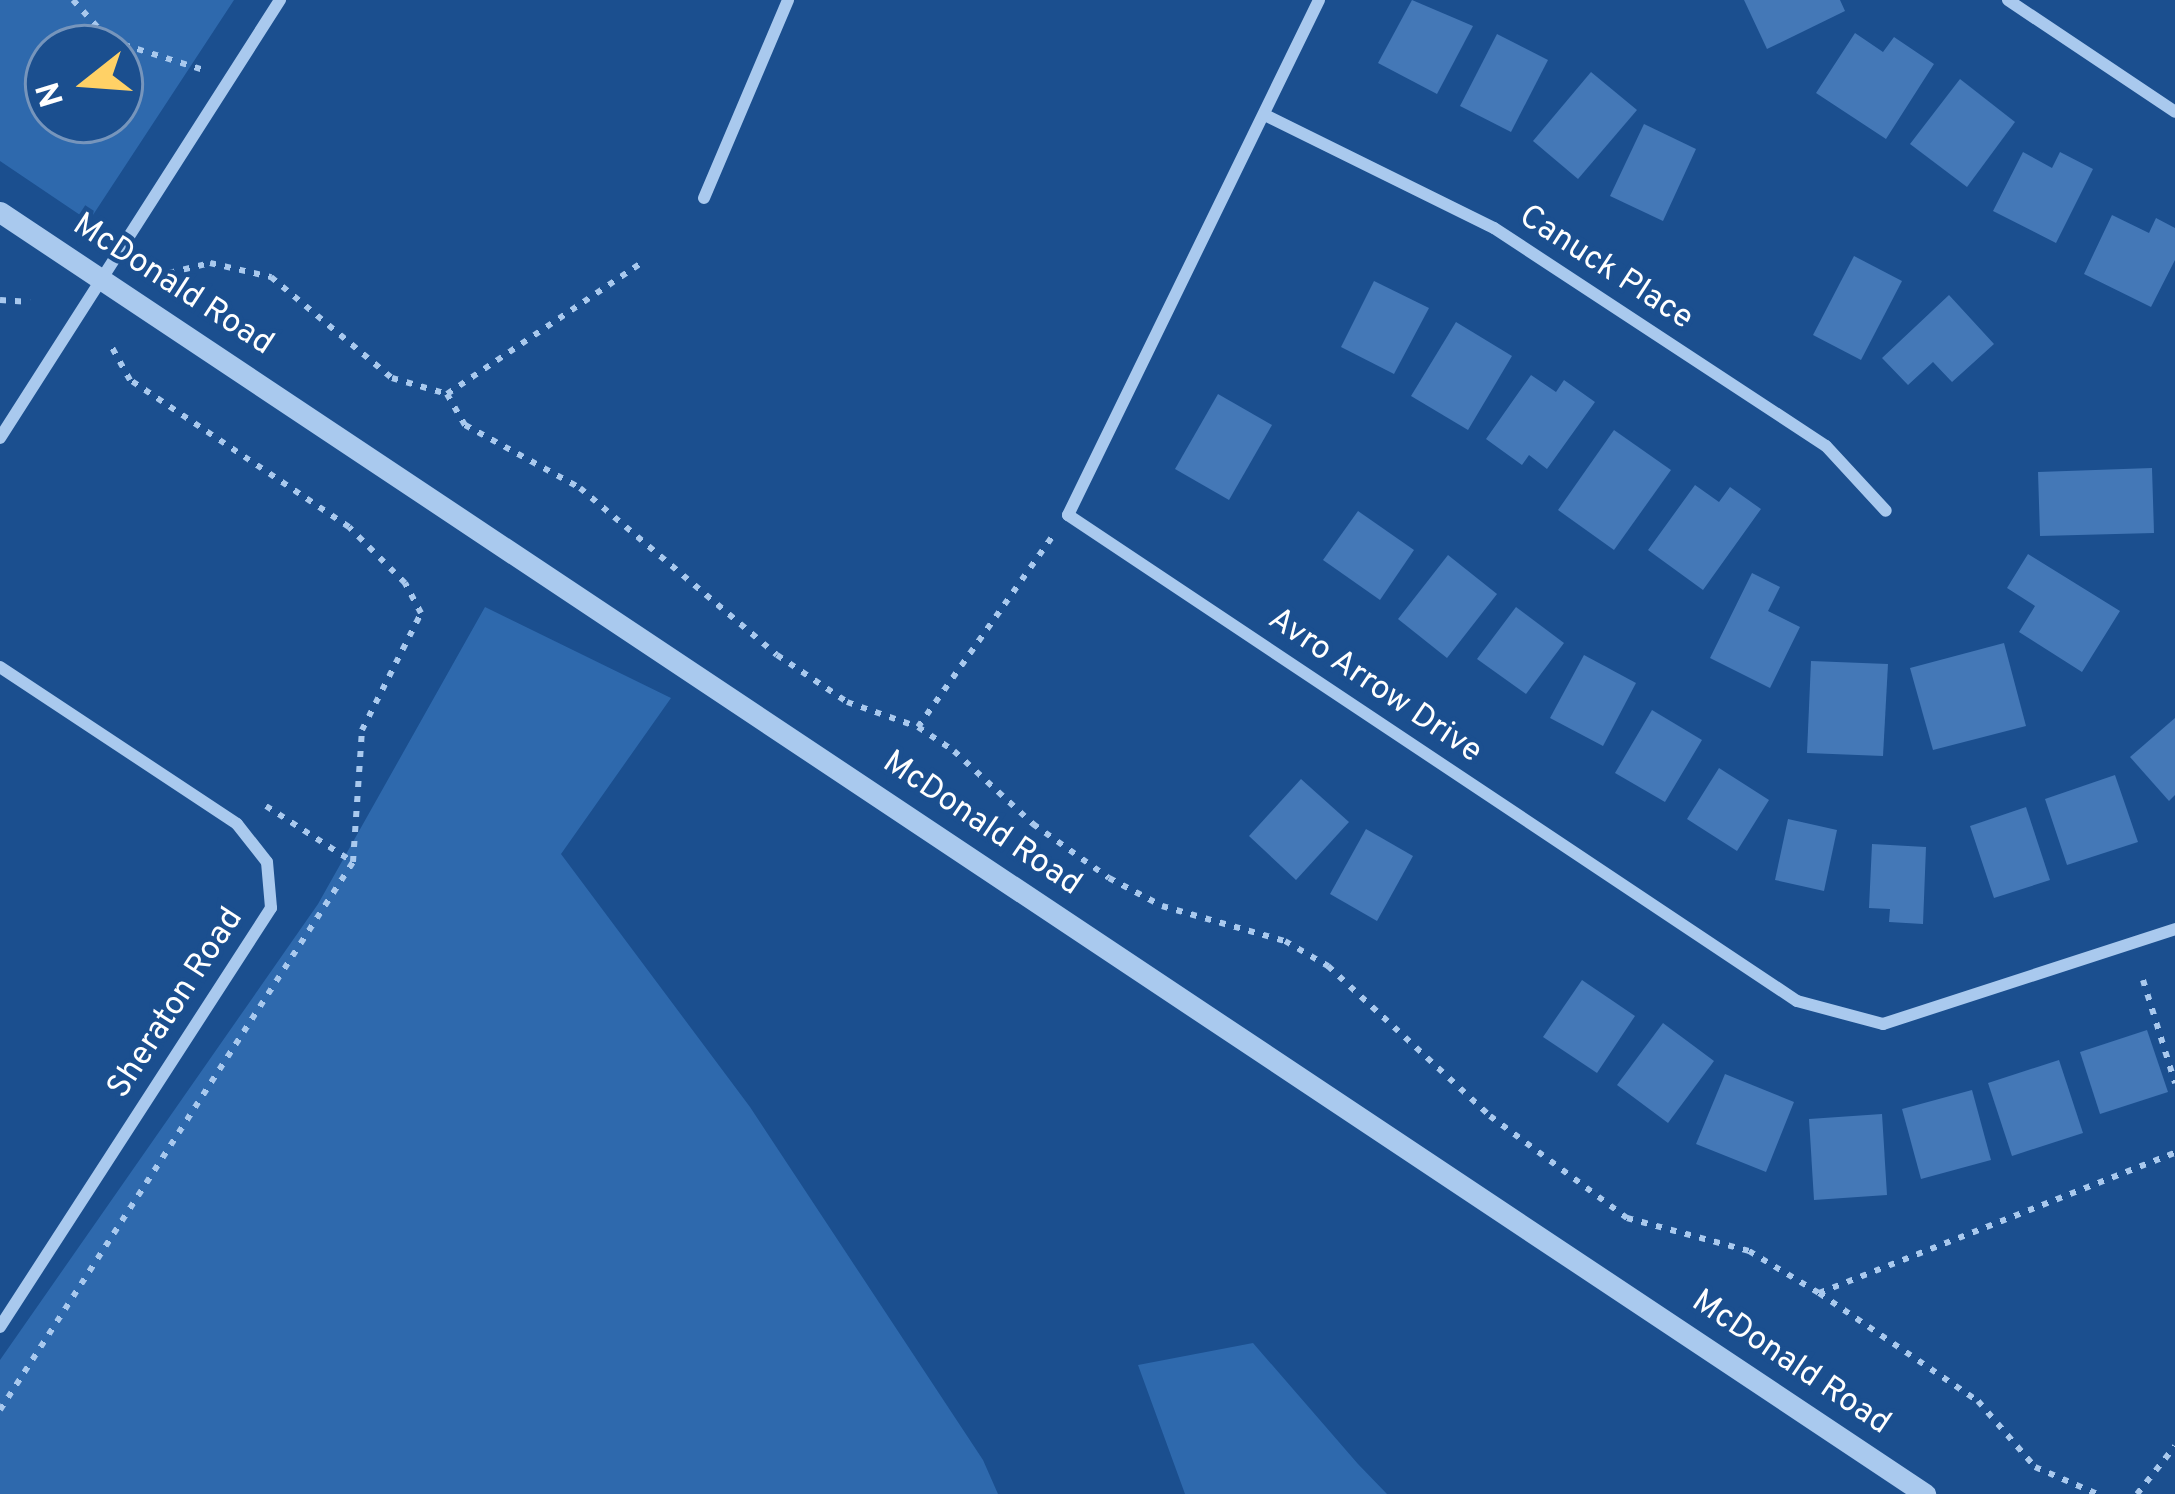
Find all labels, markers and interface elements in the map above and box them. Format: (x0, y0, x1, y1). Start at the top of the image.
north arrow (24, 24, 144, 144)
text: N (29, 76, 76, 111)
street label: Canuck Place (1510, 198, 1700, 340)
street label: McDonald Road (64, 206, 280, 366)
street label: Avro Arrow Drive (1259, 600, 1489, 774)
street label: McDonald Road (874, 744, 1088, 906)
street label: Sheraton Road (101, 901, 253, 1107)
street label: McDonald Road (1683, 1283, 1897, 1445)

